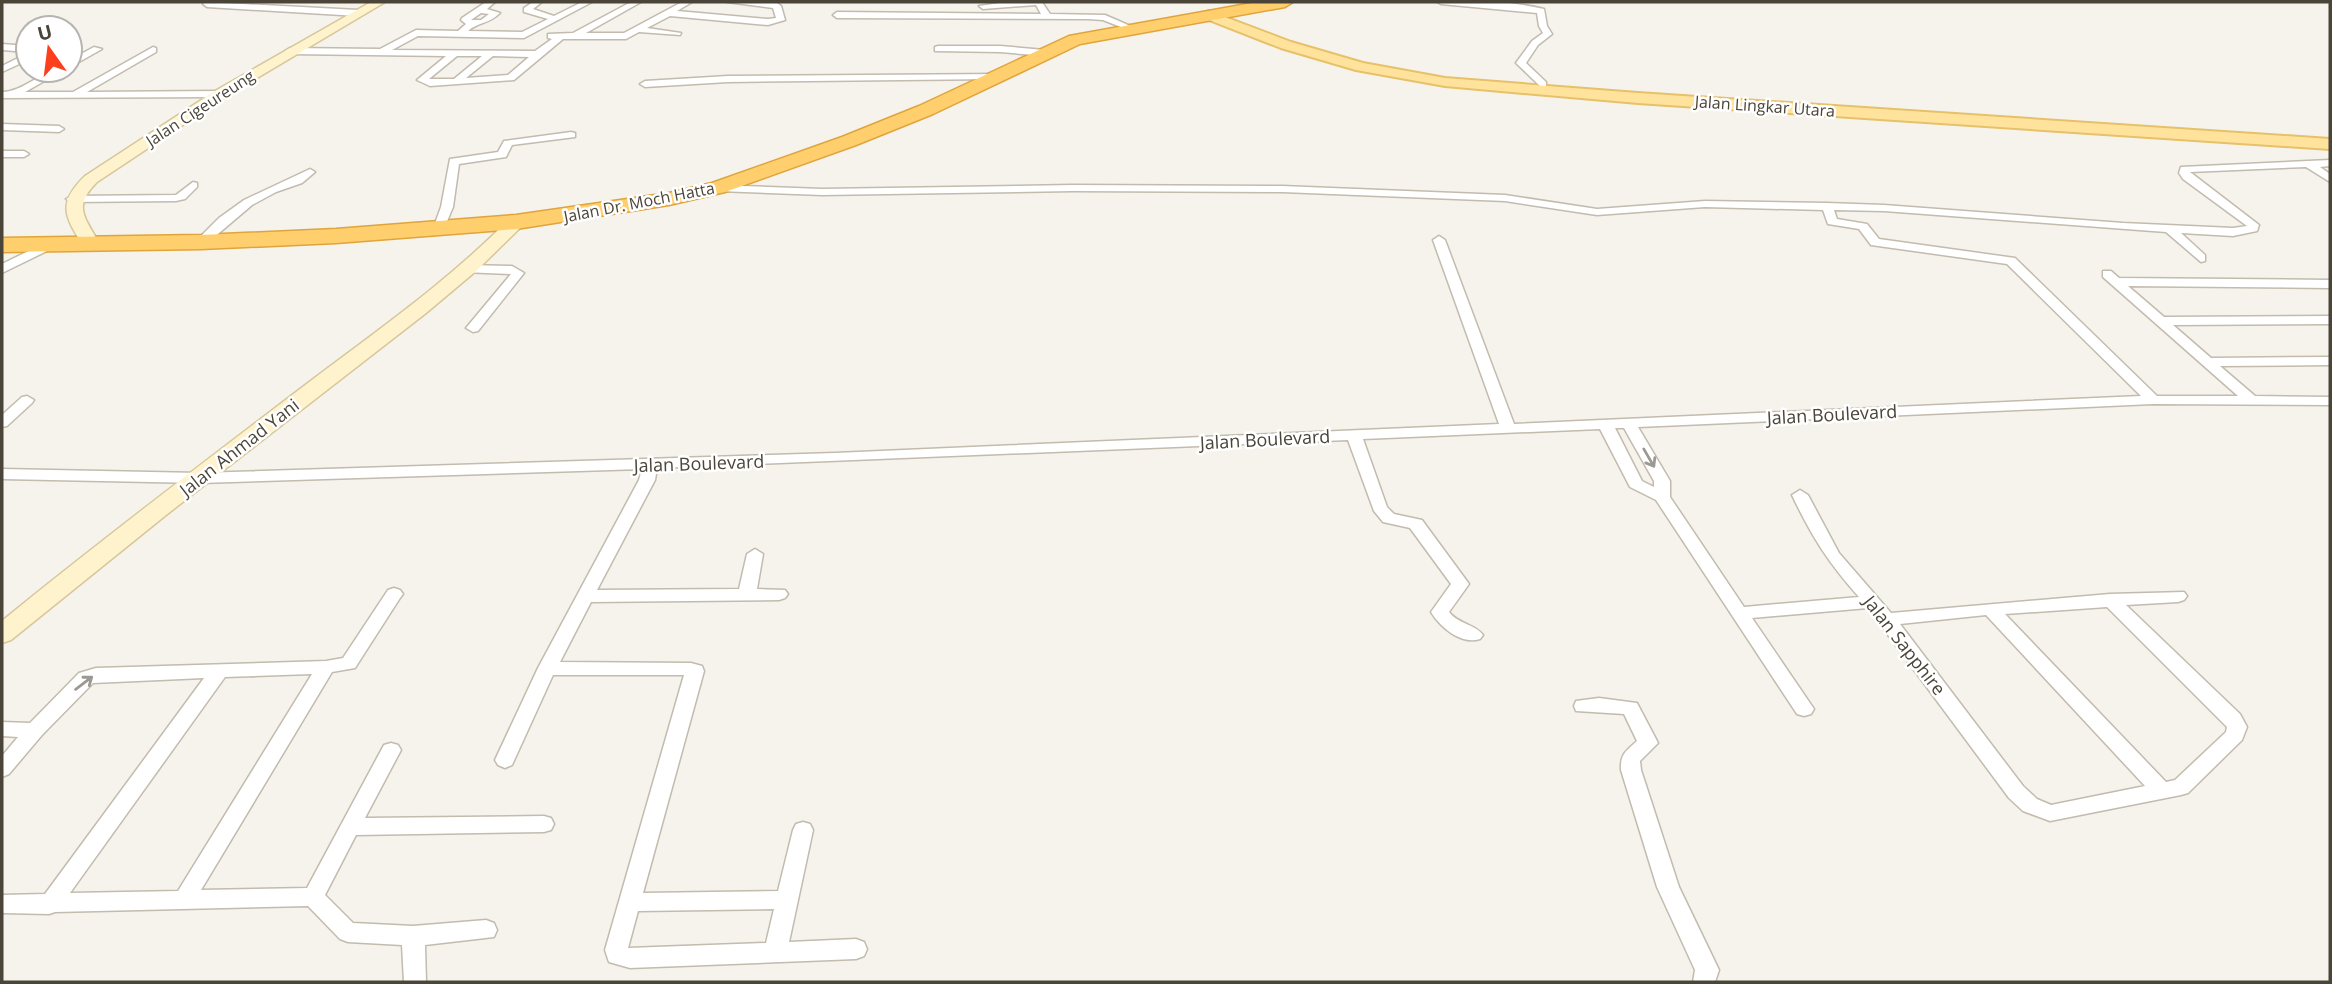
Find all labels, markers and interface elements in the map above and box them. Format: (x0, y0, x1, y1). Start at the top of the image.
north arrow (14, 14, 84, 84)
text: U (35, 18, 55, 47)
street label: Jalan Cigeureung (140, 64, 259, 152)
street label: Jalan Lingkar Utara (1692, 90, 1836, 122)
street label: Jalan Dr. Moch Hatta (560, 177, 716, 228)
street label: Jalan Ahmad Yani (173, 393, 304, 502)
street label: Jalan Boulevard (1764, 399, 1898, 430)
street label: Jalan Boulevard (1197, 424, 1331, 455)
one-way arrow (1642, 448, 1656, 468)
street label: Jalan Boulevard (631, 449, 765, 477)
street label: Jalan Sapphire (1857, 589, 1951, 700)
one-way arrow (74, 676, 93, 691)

